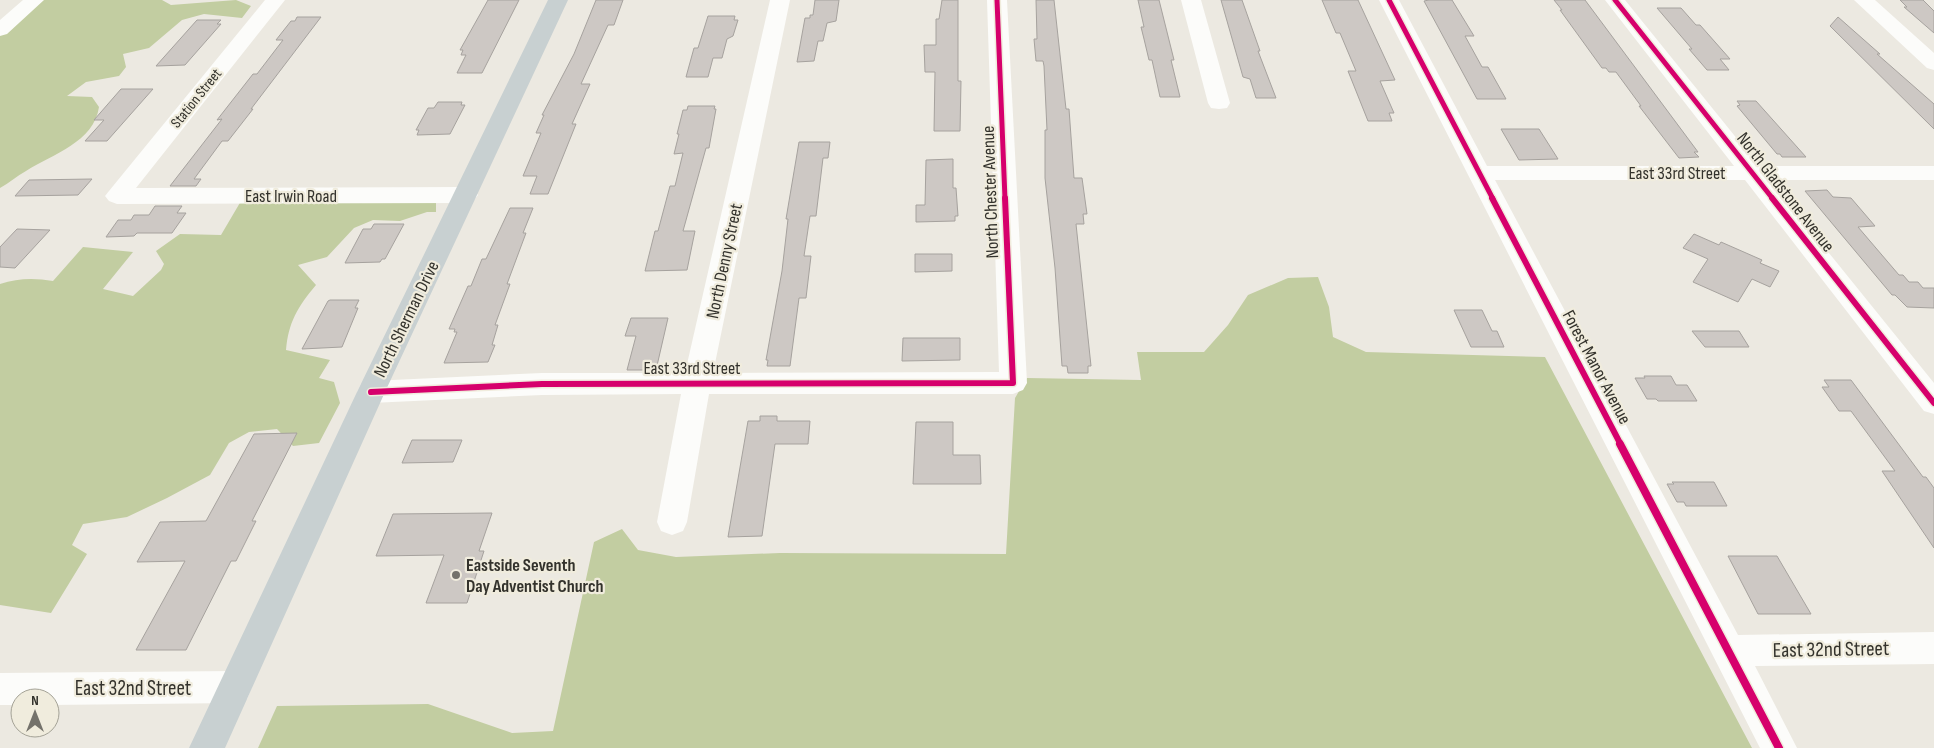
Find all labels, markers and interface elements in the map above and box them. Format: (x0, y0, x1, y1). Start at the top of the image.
street label: Station Street (167, 65, 226, 132)
street label: North Chester Avenue (978, 125, 1003, 259)
street label: North Gladstone Avenue (1732, 128, 1839, 256)
street label: East 33rd Street (1628, 163, 1726, 184)
street label: East Irwin Road (245, 186, 337, 207)
street label: North Denny Street (702, 201, 747, 321)
street label: North Sherman Drive (369, 258, 444, 381)
street label: Forest Manor Avenue (1558, 307, 1635, 428)
street label: East 33rd Street (643, 358, 741, 379)
place label: Eastside Seventh Day Adventist Church (466, 555, 604, 597)
marker: Eastside Seventh Day Adventist Church (450, 569, 462, 581)
street label: East 32nd Street (1773, 636, 1889, 663)
street label: East 32nd Street (75, 676, 191, 701)
north arrow (10, 688, 60, 738)
text: N (31, 692, 39, 709)

